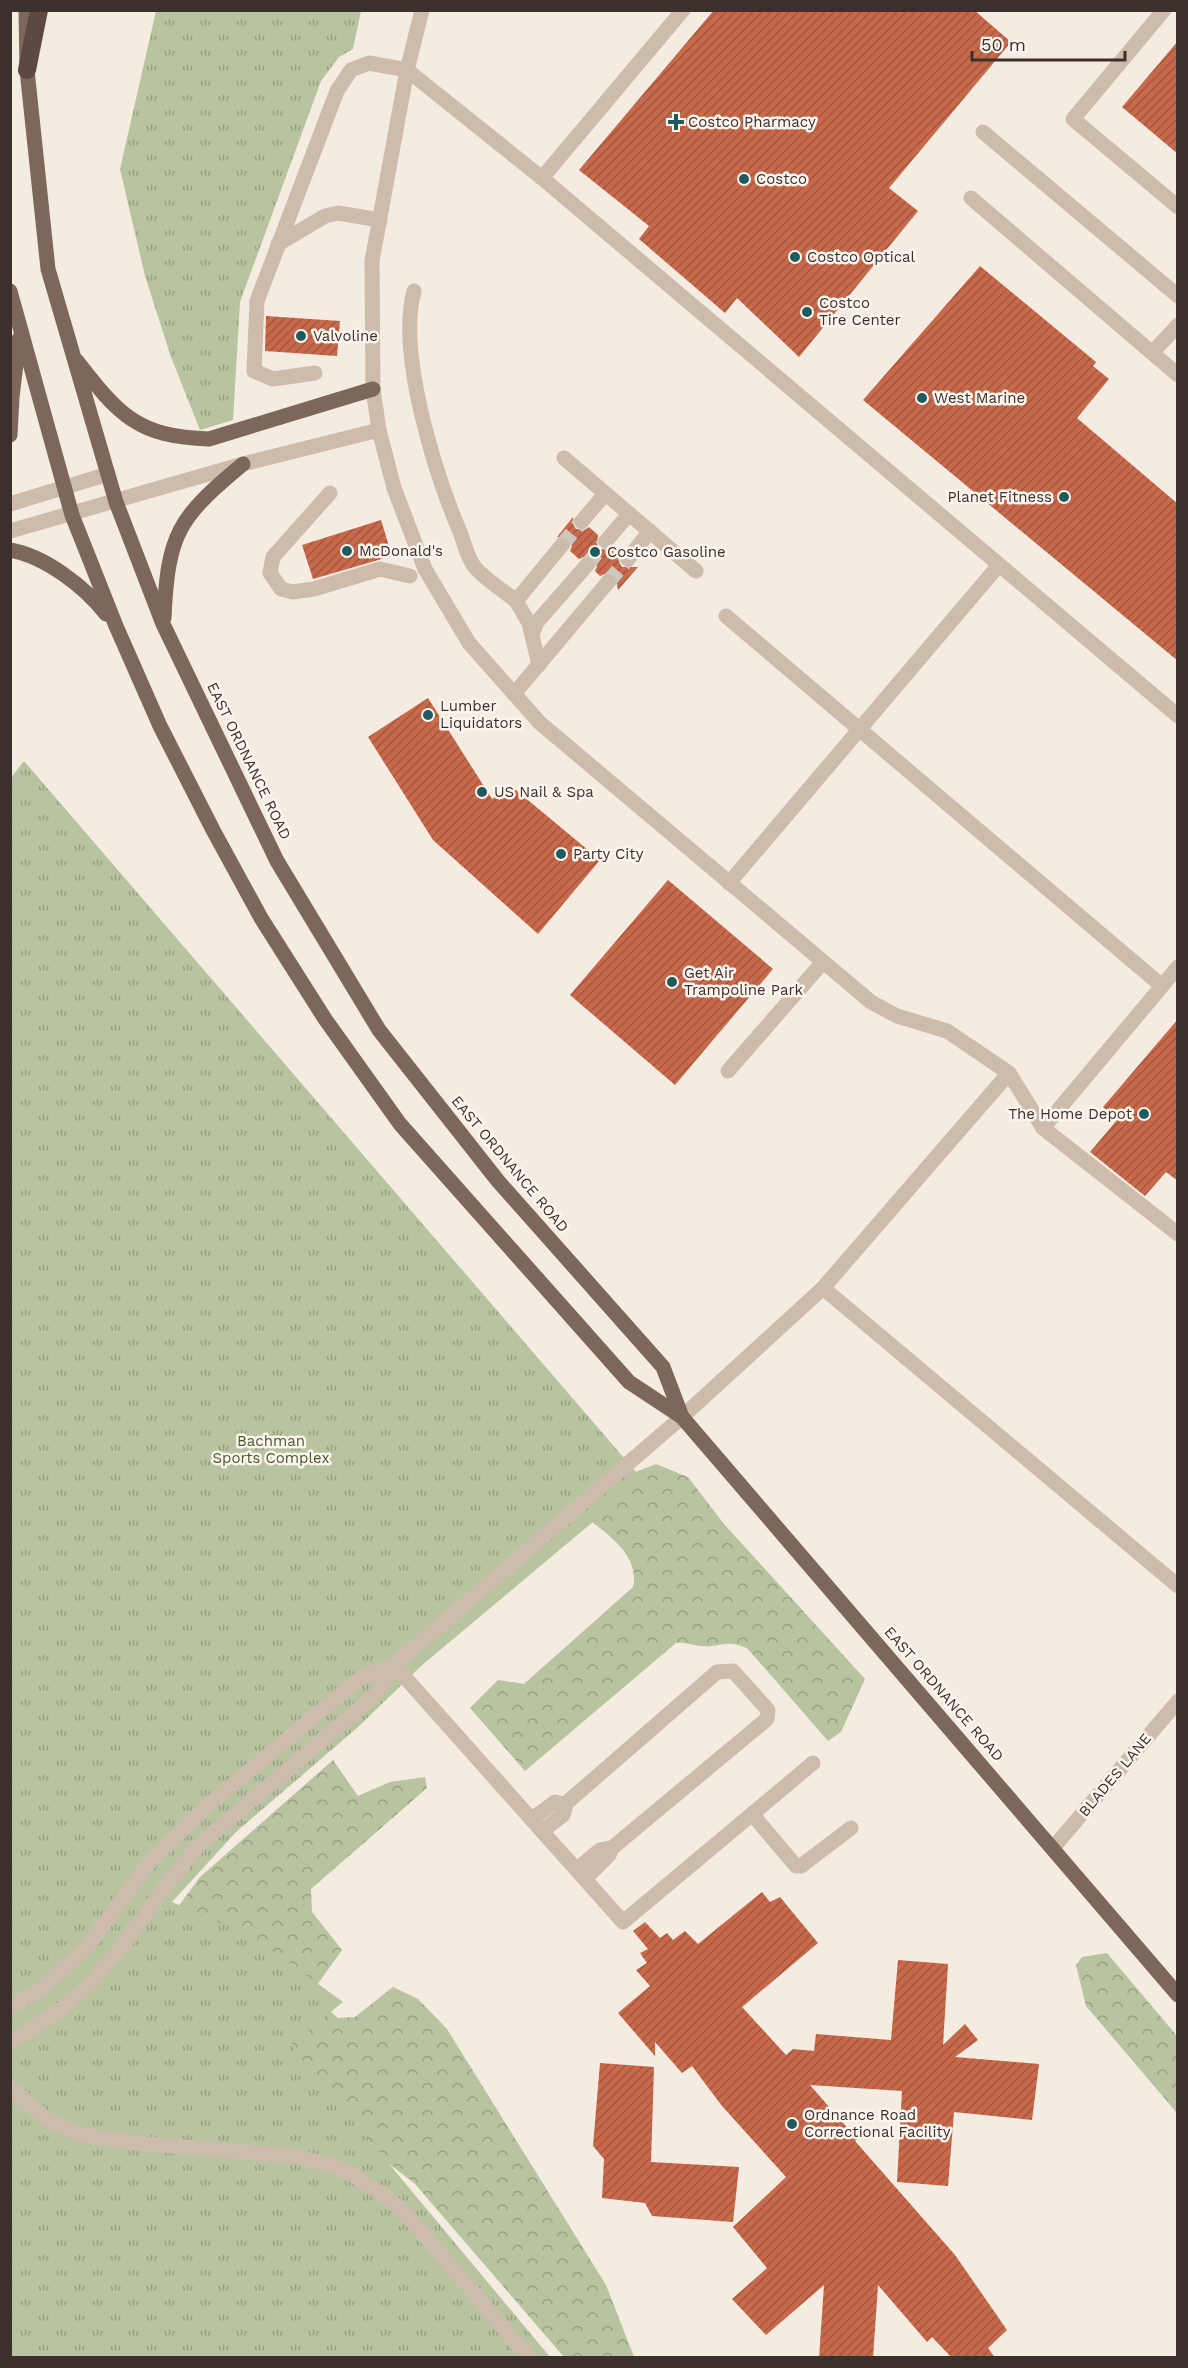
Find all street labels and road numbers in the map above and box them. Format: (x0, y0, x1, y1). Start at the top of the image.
street label: EAST ORDNANCE ROAD (203, 679, 295, 843)
street label: EAST ORDNANCE ROAD (448, 1092, 572, 1236)
street label: EAST ORDNANCE ROAD (881, 1623, 1007, 1765)
street label: BLADES LANE (1075, 1730, 1155, 1820)

